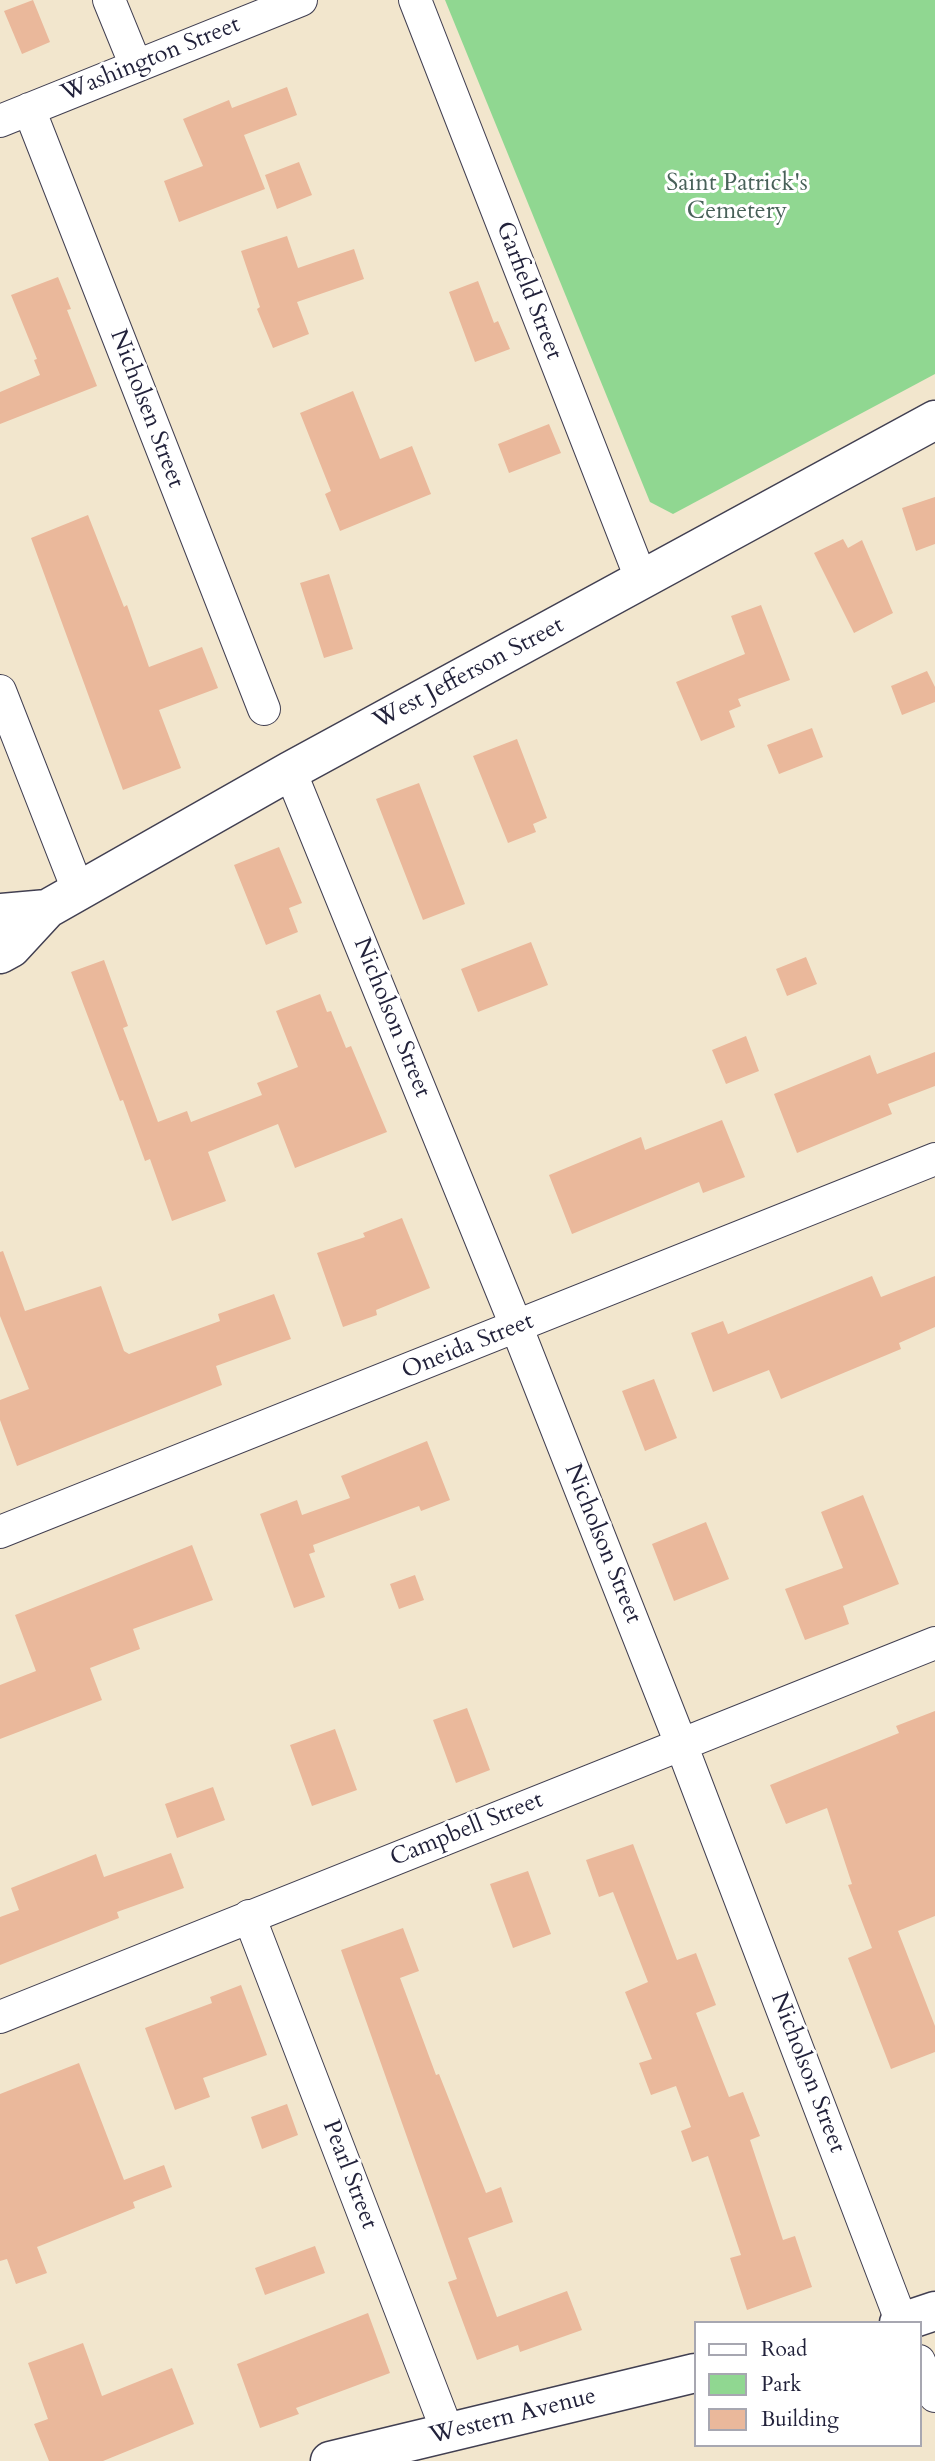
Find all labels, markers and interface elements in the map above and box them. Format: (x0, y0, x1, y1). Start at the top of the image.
street label: Washington Street (57, 11, 245, 109)
park label: Saint Patrick's Cemetery (666, 170, 808, 226)
street label: Garfield Street (488, 218, 568, 364)
street label: Nicholsen Street (103, 326, 189, 492)
street label: West Jefferson Street (369, 612, 569, 736)
street label: Nicholson Street (346, 934, 436, 1102)
street label: Oneida Street (398, 1308, 538, 1386)
street label: Nicholson Street (557, 1460, 647, 1628)
street label: Campbell Street (387, 1786, 547, 1874)
street label: Nicholson Street (763, 1989, 851, 2157)
street label: Pearl Street (315, 2116, 383, 2234)
legend (694, 2321, 921, 2447)
text: Road (761, 2335, 807, 2364)
text: Park (761, 2370, 801, 2399)
street label: Western Avenue (427, 2382, 599, 2452)
text: Building (761, 2405, 839, 2434)

